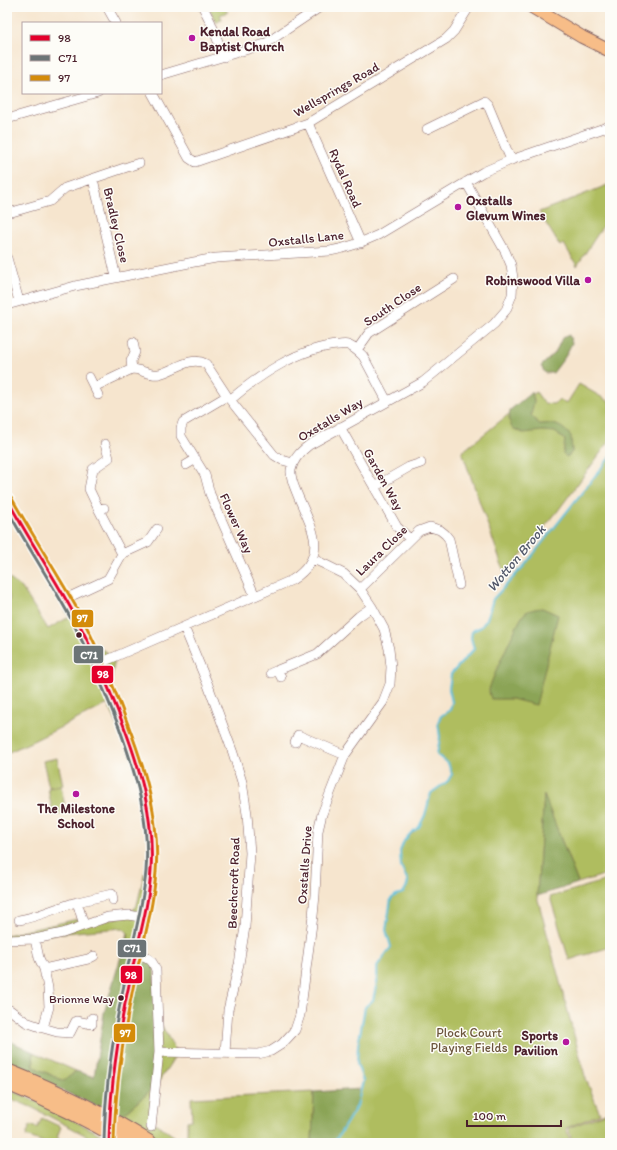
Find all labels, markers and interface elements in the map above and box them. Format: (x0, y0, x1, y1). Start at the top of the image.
legend (22, 22, 162, 94)
place label: Kendal Road Baptist Church (200, 24, 284, 55)
text: 98 (58, 31, 71, 45)
marker: Kendal Road Baptist Church (187, 33, 197, 43)
text: C71 (58, 51, 78, 65)
street label: Wellsprings Road (291, 59, 382, 120)
text: 97 (58, 71, 70, 85)
street label: Rydal Road (326, 146, 365, 210)
street label: Bradley Close (101, 186, 132, 264)
place label: Oxstalls Glevum Wines (466, 193, 546, 223)
marker: Oxstalls Glevum Wines (453, 202, 463, 212)
street label: Oxstalls Lane (268, 227, 345, 250)
place label: Robinswood Villa (486, 273, 580, 288)
marker: Robinswood Villa (583, 275, 593, 285)
street label: South Close (361, 280, 424, 329)
street label: Oxstalls Way (295, 394, 365, 445)
street label: Garden Way (360, 446, 407, 513)
street label: Flower Way (217, 491, 256, 556)
water label: Wotton Brook (483, 521, 550, 595)
street label: Laura Close (352, 522, 410, 579)
line badge: 97 (71, 609, 94, 628)
text: 97 (76, 612, 88, 625)
unlabelled marker (74, 630, 84, 640)
line badge: C71 (73, 645, 104, 664)
text: C71 (80, 649, 99, 662)
line badge: 98 (91, 665, 114, 684)
text: 98 (97, 668, 109, 681)
marker: The Milestone School (71, 789, 81, 799)
place label: The Milestone School (36, 801, 115, 831)
street label: Oxstalls Drive (294, 825, 315, 905)
street label: Beechcroft Road (224, 837, 243, 929)
line badge: C71 (117, 939, 147, 958)
text: C71 (123, 942, 142, 955)
line badge: 98 (120, 965, 143, 984)
text: 98 (125, 969, 137, 982)
place label: Brionne Way (49, 992, 114, 1006)
marker: Brionne Way (116, 993, 126, 1003)
line badge: 97 (113, 1023, 136, 1043)
park label: Plock Court Playing Fields (431, 1025, 508, 1055)
text: 97 (119, 1027, 131, 1040)
place label: Sports Pavilion (514, 1028, 559, 1058)
marker: Sports Pavilion (561, 1037, 571, 1047)
scale bar (467, 1102, 561, 1128)
text: 100 m (473, 1109, 506, 1123)

